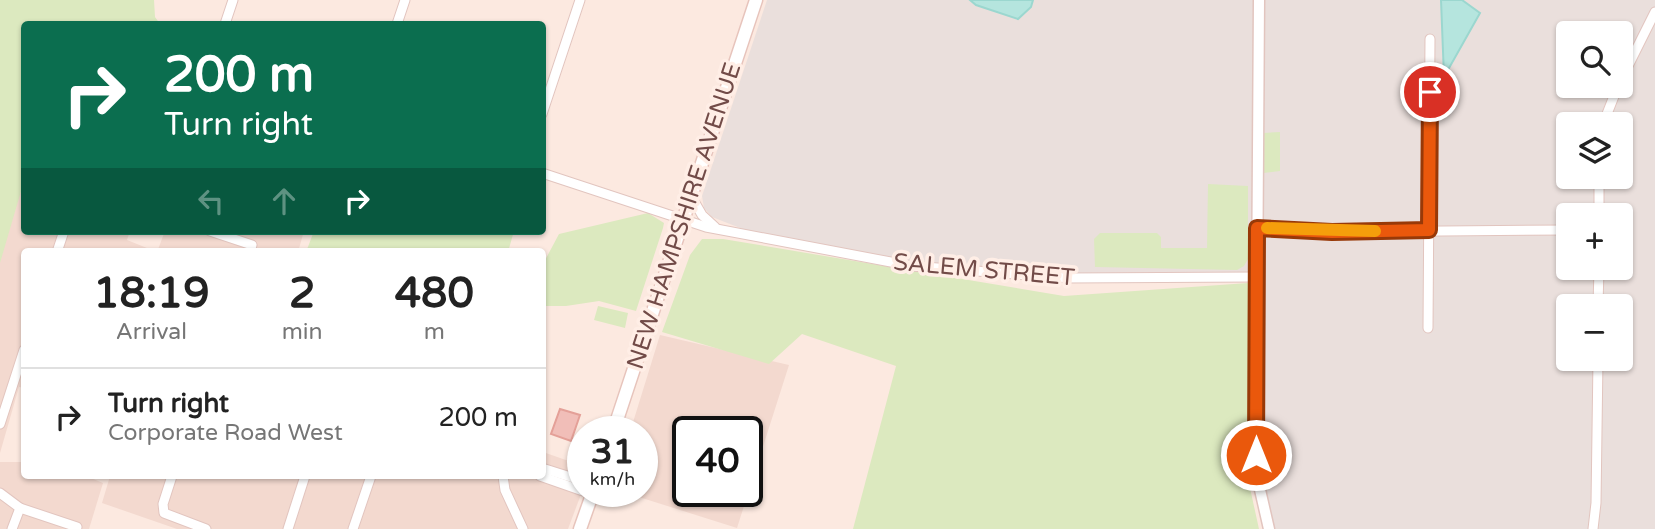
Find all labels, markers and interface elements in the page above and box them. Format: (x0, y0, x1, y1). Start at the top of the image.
map controls (1556, 21, 1633, 371)
button: search (1556, 21, 1633, 98)
text: 200 m (164, 46, 314, 105)
icon: right (49, 49, 140, 140)
street label: NEW HAMPSHIRE AVENUE (621, 59, 747, 373)
pin (1400, 62, 1460, 122)
icon: arrive (1411, 73, 1449, 111)
text: Turn right (164, 106, 313, 144)
button: layers (1556, 112, 1633, 189)
icon: left (192, 182, 230, 220)
icon: ahead (265, 182, 303, 220)
icon: right (338, 182, 376, 220)
button: + (1556, 203, 1633, 280)
street label: SALEM STREET (892, 248, 1076, 292)
text: 18:19 (93, 268, 210, 319)
text: 2 (289, 268, 315, 319)
text: 480 (395, 268, 474, 319)
button: − (1556, 294, 1633, 371)
text: Arrival (116, 318, 187, 346)
text: min (282, 318, 323, 346)
text: m (424, 318, 445, 346)
text: Turn right (108, 388, 229, 419)
icon: right (49, 398, 87, 436)
text: 200 m (438, 402, 518, 433)
speed limit sign: 40 (672, 416, 763, 507)
position arrow (1219, 418, 1293, 492)
text: Corporate Road West (108, 419, 343, 447)
text: 31 (591, 431, 634, 473)
text: km/h (590, 468, 635, 490)

